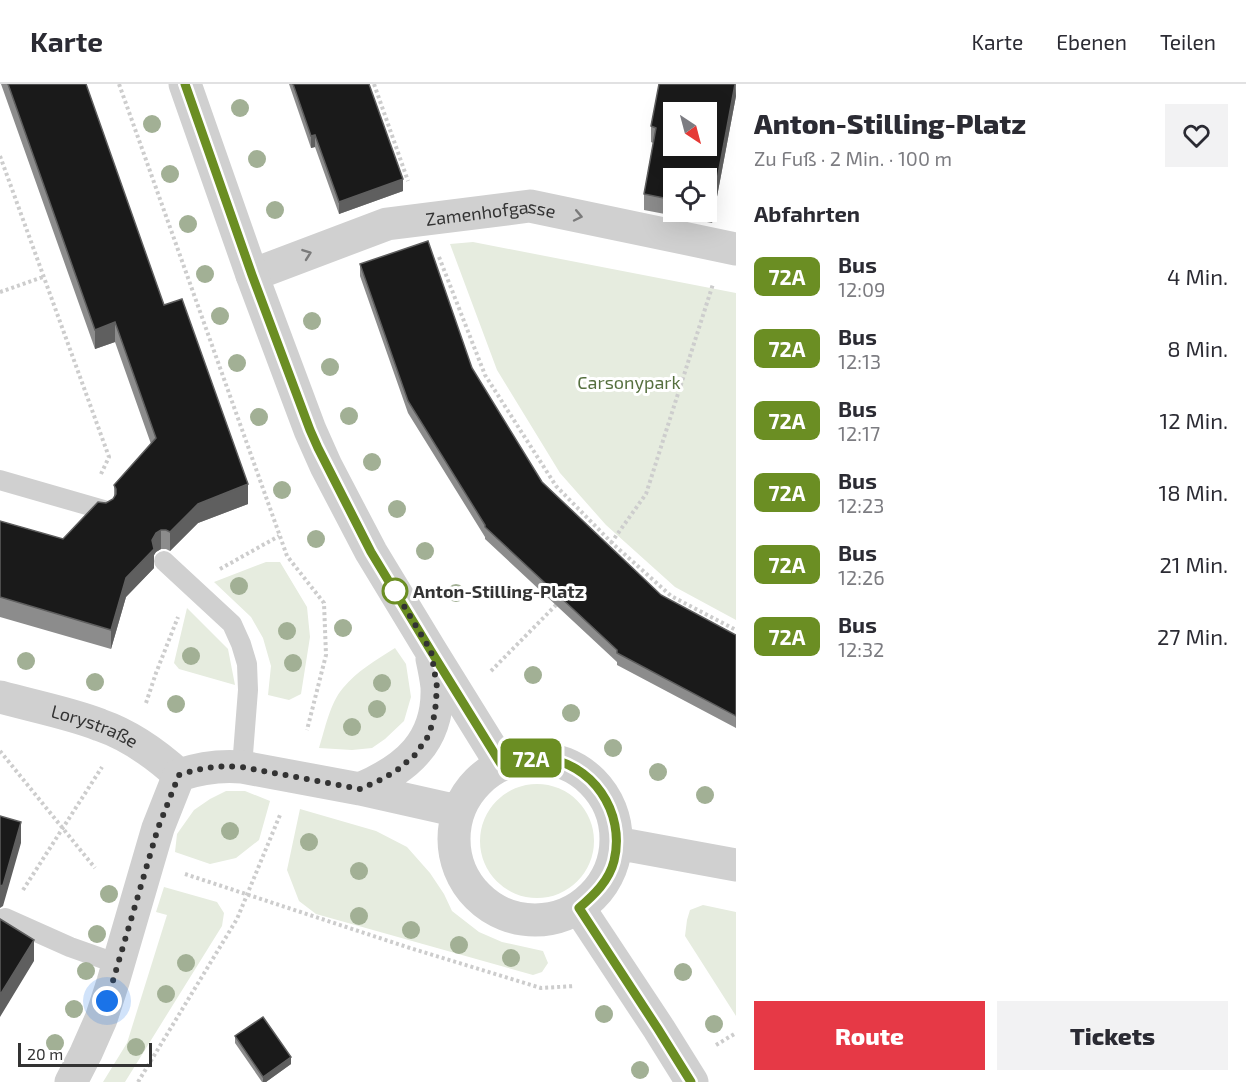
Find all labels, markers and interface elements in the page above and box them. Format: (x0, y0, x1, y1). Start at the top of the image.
text: Karte (30, 24, 103, 58)
text: Karte (972, 29, 1023, 54)
text: Ebenen (1056, 29, 1127, 54)
text: Teilen (1160, 29, 1216, 54)
north arrow (663, 102, 717, 156)
map controls (663, 102, 717, 222)
button: heart (1165, 104, 1228, 167)
text: Anton-Stilling-Platz (754, 106, 1026, 140)
text: Zu Fuß · 2 Min. · 100 m (754, 146, 952, 170)
button: locate (663, 168, 717, 222)
street label: Zamenhofgasse (424, 195, 558, 230)
text: Abfahrten (754, 200, 860, 226)
one-way arrow (573, 209, 583, 222)
one-way arrow (301, 249, 312, 262)
text: Bus (838, 251, 877, 277)
text: 4 Min. (1167, 263, 1228, 289)
text: 72A (768, 264, 806, 289)
text: 12:09 (838, 277, 885, 301)
text: Bus (838, 323, 877, 349)
text: 8 Min. (1167, 335, 1228, 361)
text: 72A (768, 336, 806, 361)
text: 12:13 (838, 349, 881, 373)
park label: Carsonypark (577, 371, 681, 393)
text: Bus (838, 395, 877, 421)
text: 12 Min. (1159, 407, 1228, 433)
text: 72A (768, 408, 806, 433)
text: 12:17 (838, 421, 880, 445)
text: Bus (838, 467, 877, 493)
text: 18 Min. (1158, 479, 1228, 505)
text: 72A (768, 480, 806, 505)
text: 12:23 (838, 493, 884, 517)
text: Bus (838, 539, 877, 565)
text: 21 Min. (1159, 551, 1228, 577)
text: 72A (768, 552, 806, 577)
text: 12:26 (838, 565, 885, 589)
marker: Anton-Stilling-Platz (382, 578, 408, 604)
place label: Anton-Stilling-Platz (413, 580, 584, 602)
text: Bus (838, 611, 877, 637)
text: 27 Min. (1157, 623, 1228, 649)
text: 72A (768, 624, 806, 649)
text: 12:32 (838, 637, 884, 661)
street label: Lorystraße (49, 700, 142, 752)
line badge: 72A (496, 738, 566, 778)
text: 72A (512, 746, 550, 771)
your location (92, 986, 122, 1016)
button: Route (754, 1001, 985, 1070)
button: Tickets (997, 1001, 1228, 1070)
scale bar (18, 1040, 152, 1068)
text: 20 m (27, 1044, 63, 1063)

